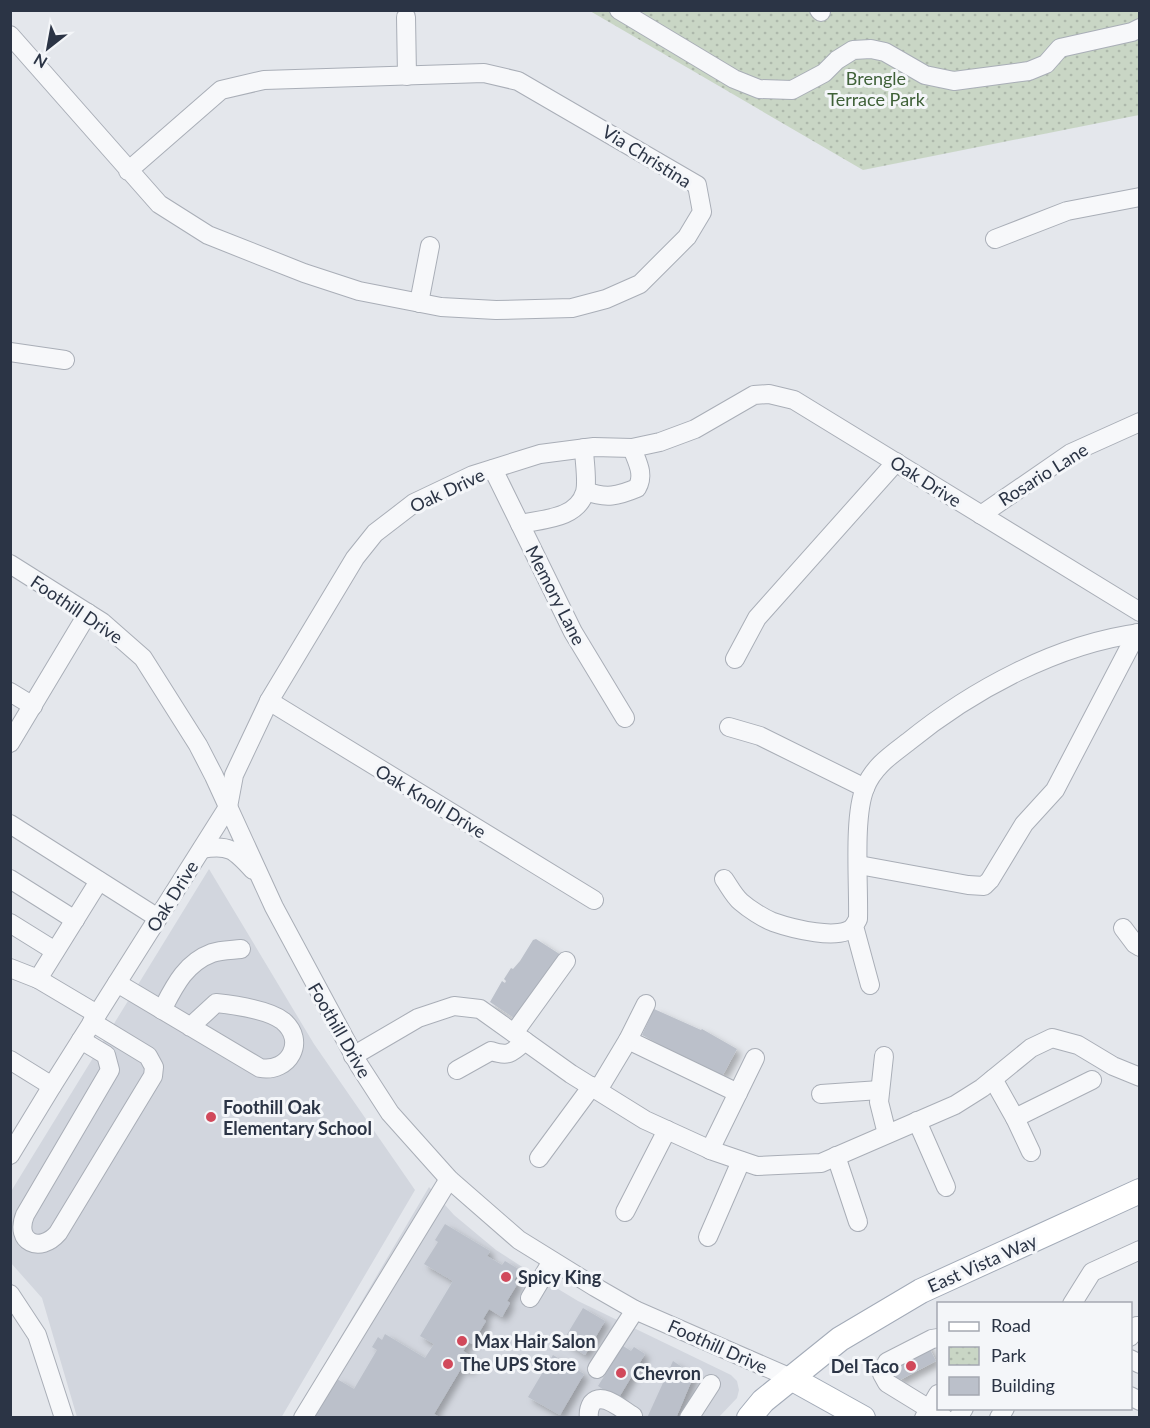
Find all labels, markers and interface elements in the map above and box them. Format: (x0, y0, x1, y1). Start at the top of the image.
north arrow (18, 18, 78, 78)
text: N (30, 50, 50, 73)
park label: Brengle Terrace Park (827, 67, 926, 110)
street label: Via Christina (598, 120, 696, 192)
street label: Rosario Lane (994, 438, 1092, 510)
street label: Oak Drive (886, 451, 966, 511)
street label: Oak Drive (406, 463, 488, 517)
street label: Memory Lane (522, 542, 590, 648)
street label: Foothill Drive (27, 570, 127, 648)
street label: Oak Knoll Drive (372, 759, 490, 843)
street label: Oak Drive (142, 856, 202, 936)
street label: Foothill Drive (304, 978, 376, 1082)
place label: Foothill Oak Elementary School (223, 1096, 372, 1139)
marker: Foothill Oak Elementary School (204, 1110, 218, 1124)
street label: East Vista Way (924, 1229, 1041, 1297)
place label: Spicy King (518, 1266, 602, 1288)
marker: Spicy King (499, 1270, 513, 1284)
legend (937, 1302, 1132, 1410)
street label: Foothill Drive (665, 1314, 771, 1378)
text: Road (991, 1314, 1031, 1336)
place label: Max Hair Salon (474, 1330, 596, 1352)
marker: Max Hair Salon (455, 1334, 469, 1348)
text: Park (991, 1344, 1027, 1366)
place label: The UPS Store (460, 1353, 576, 1375)
place label: Del Taco (831, 1355, 899, 1377)
marker: The UPS Store (441, 1357, 455, 1371)
marker: Del Taco (904, 1359, 918, 1373)
place label: Chevron (633, 1362, 701, 1384)
marker: Chevron (614, 1366, 628, 1380)
text: Building (991, 1374, 1055, 1396)

